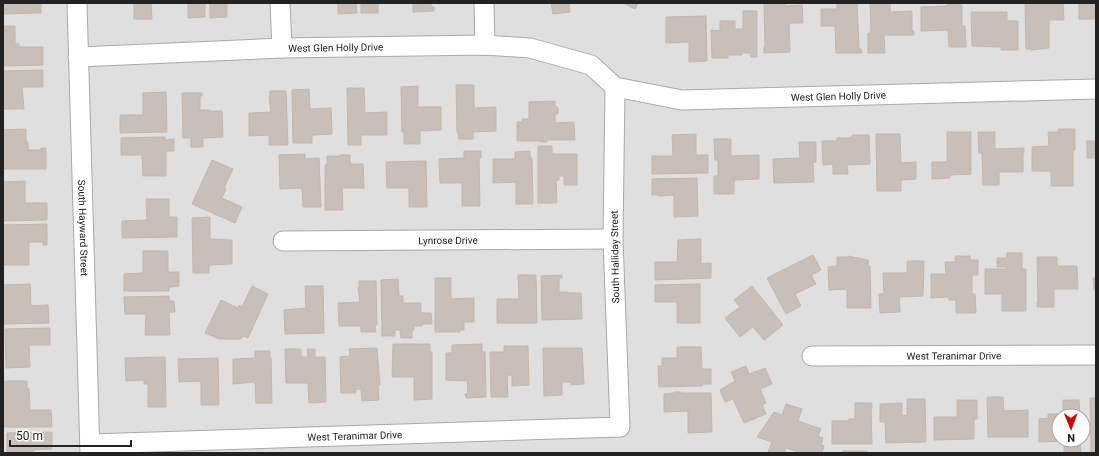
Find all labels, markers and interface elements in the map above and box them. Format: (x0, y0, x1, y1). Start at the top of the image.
street label: West Glen Holly Drive (288, 41, 383, 53)
street label: West Glen Holly Drive (791, 89, 886, 103)
street label: South Hayward Street (77, 180, 90, 276)
street label: South Halliday Street (609, 210, 621, 304)
street label: Lynrose Drive (418, 234, 478, 246)
street label: West Teranimar Drive (907, 350, 1001, 361)
north arrow (1051, 408, 1091, 448)
scale bar (10, 422, 131, 448)
street label: West Teranimar Drive (307, 428, 402, 443)
text: 50 m (16, 429, 43, 443)
text: N (1067, 431, 1075, 444)

